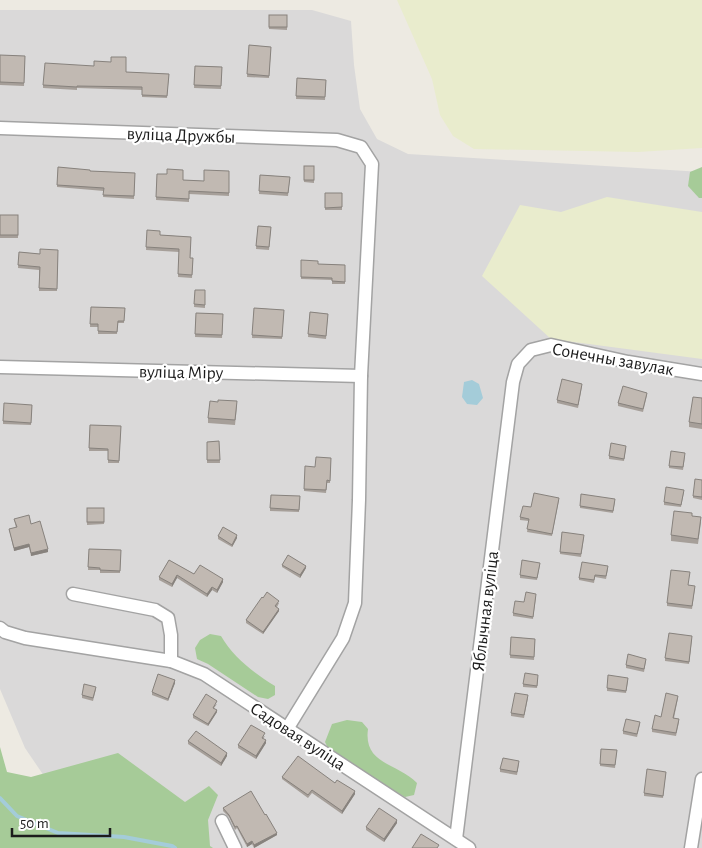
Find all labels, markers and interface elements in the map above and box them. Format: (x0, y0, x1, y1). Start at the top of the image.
street label: вуліца Дружбы (126, 124, 236, 147)
street label: Сонечны завулак (550, 340, 676, 380)
street label: вуліца Міру (139, 363, 224, 383)
street label: Яблычная вуліца (469, 550, 502, 672)
street label: Садовая вуліца (247, 699, 348, 774)
scale bar (12, 806, 110, 838)
text: 50 m (20, 816, 49, 831)

